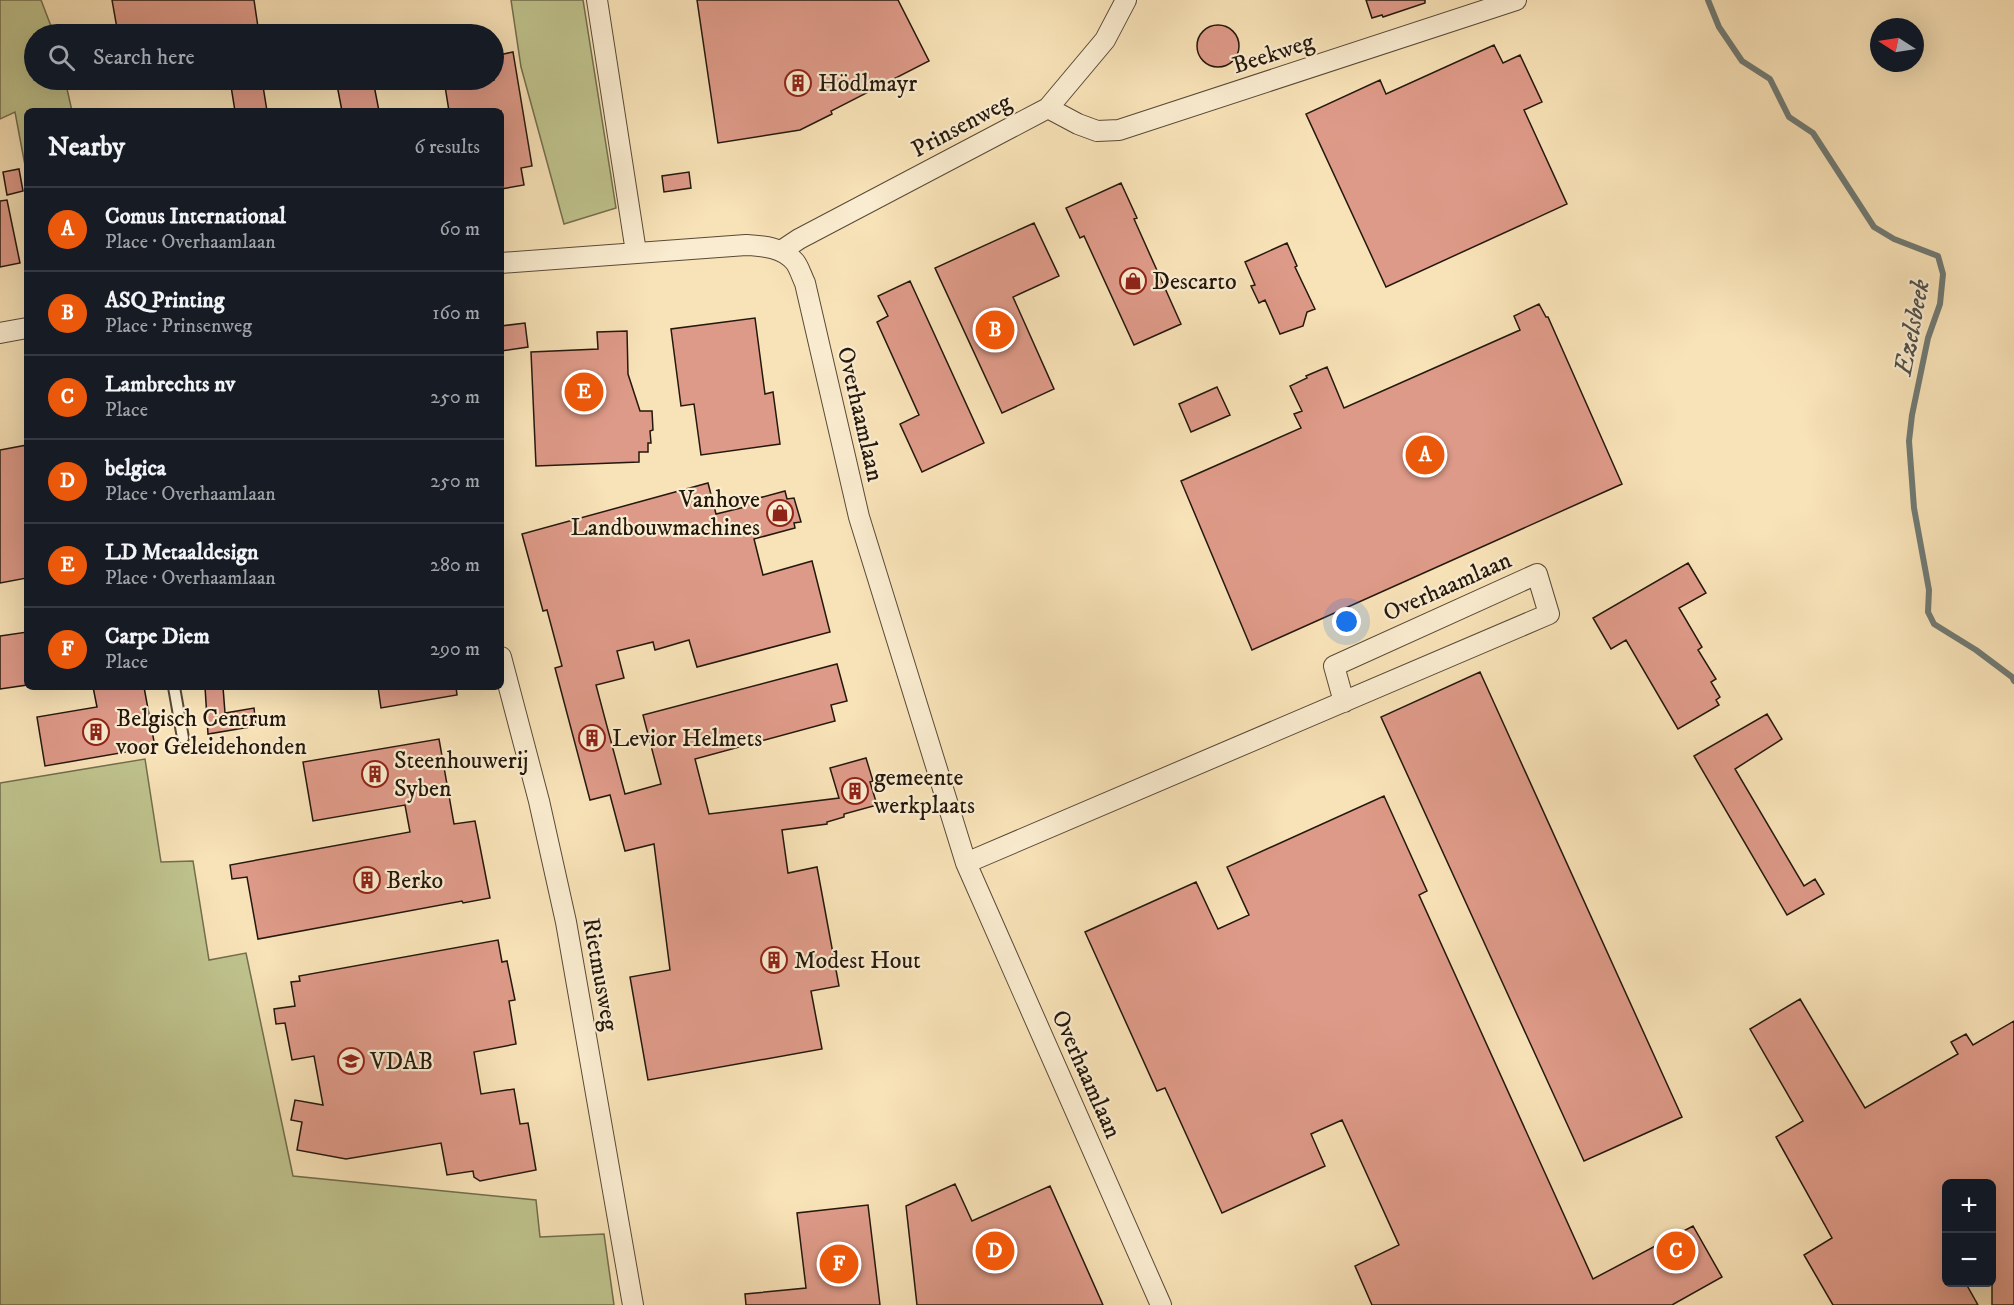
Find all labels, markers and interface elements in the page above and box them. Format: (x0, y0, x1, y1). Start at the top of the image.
north arrow (1870, 18, 1924, 72)
search box (24, 24, 504, 90)
street label: Beekweg (1229, 27, 1318, 81)
icon: search (45, 41, 78, 74)
text: Search here (93, 44, 195, 71)
building icon: Hödlmayr (783, 68, 813, 98)
place label: Hödlmayr (818, 69, 917, 99)
street label: Prinsenweg (906, 87, 1017, 165)
text: Nearby (48, 131, 125, 164)
text: 6 results (414, 135, 480, 160)
text: Comus International (105, 203, 286, 230)
text: A (61, 217, 74, 242)
text: 60 m (440, 217, 480, 242)
text: Place · Overhaamlaan (105, 230, 276, 255)
shop icon: Descarto (1118, 266, 1148, 296)
place label: Descarto (1152, 267, 1237, 297)
water label: Ezelsbeek (1887, 277, 1938, 380)
text: ASQ Printing (105, 287, 225, 314)
text: B (61, 301, 74, 326)
text: 160 m (432, 301, 480, 326)
pin: B (976, 308, 1014, 352)
text: Place · Prinsenweg (105, 314, 252, 339)
street label: Overhaamlaan (830, 344, 890, 485)
pin: E (564, 370, 604, 414)
text: Lambrechts nv (105, 371, 235, 398)
text: C (61, 385, 74, 410)
text: 250 m (430, 385, 480, 410)
text: Place (105, 398, 148, 423)
pin: A (1406, 432, 1444, 478)
text: belgica (105, 455, 166, 482)
text: D (60, 469, 75, 494)
text: 250 m (430, 469, 480, 494)
text: Place · Overhaamlaan (105, 482, 276, 507)
place label: Vanhove Landbouwmachines (571, 485, 760, 543)
shop icon: Vanhove Landbouwmachines (765, 498, 795, 528)
text: LD Metaaldesign (105, 539, 259, 566)
street label: Overhaamlaan (1379, 545, 1517, 629)
text: E (60, 553, 75, 578)
text: 280 m (430, 553, 480, 578)
text: Place · Overhaamlaan (105, 566, 276, 591)
your location (1332, 607, 1361, 636)
text: Carpe Diem (105, 623, 210, 650)
text: F (61, 637, 74, 662)
text: 290 m (430, 637, 480, 662)
text: Place (105, 650, 148, 675)
place label: Belgisch Centrum voor Geleidehonden (115, 704, 307, 762)
building icon: Belgisch Centrum voor Geleidehonden (81, 717, 111, 747)
building icon: Levior Helmets (577, 723, 607, 753)
place label: Levior Helmets (612, 724, 762, 754)
place label: Steenhouwerij Syben (394, 746, 529, 804)
building icon: Steenhouwerij Syben (360, 759, 390, 789)
place label: gemeente werkplaats (873, 763, 975, 821)
building icon: gemeente werkplaats (840, 776, 870, 806)
building icon: Berko (352, 865, 382, 895)
place label: Berko (386, 866, 443, 896)
street label: Rietmusweg (575, 915, 625, 1033)
building icon: Modest Hout (759, 945, 789, 975)
place label: Modest Hout (794, 946, 921, 976)
street label: Overhaamlaan (1044, 1006, 1128, 1144)
school or university icon: VDAB (336, 1046, 366, 1076)
place label: VDAB (369, 1047, 433, 1077)
map controls (1942, 1179, 1996, 1287)
button: + (1942, 1179, 1996, 1233)
pin: D (976, 1228, 1014, 1274)
pin: C (1656, 1228, 1696, 1274)
button: − (1942, 1233, 1996, 1287)
pin: F (820, 1242, 858, 1286)

